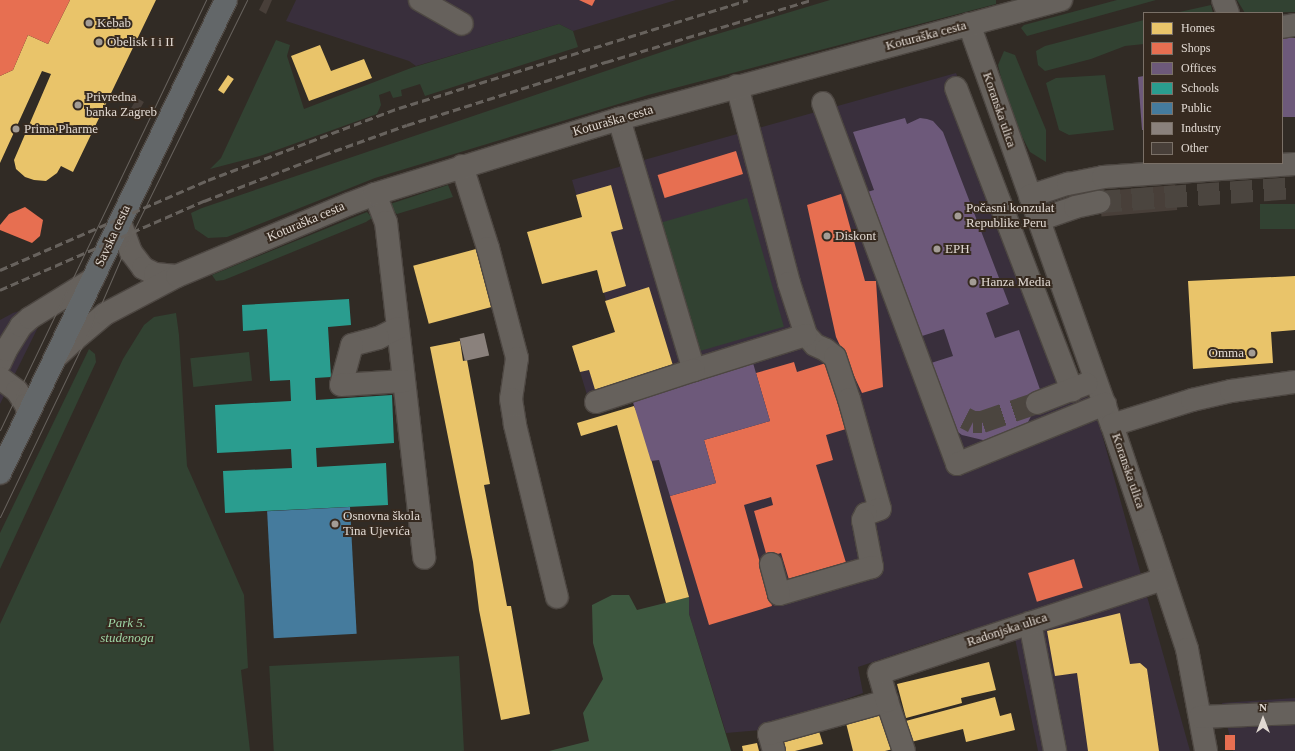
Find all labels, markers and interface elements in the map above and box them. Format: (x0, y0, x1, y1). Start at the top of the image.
legend (1143, 12, 1283, 164)
place label: Kebab (97, 15, 131, 31)
marker: Kebab (84, 18, 94, 28)
street label: Koturaška cesta (884, 18, 968, 54)
text: Homes (1181, 21, 1215, 35)
place label: Obelisk I i II (107, 34, 174, 50)
marker: Obelisk I i II (94, 37, 104, 47)
text: Shops (1181, 41, 1210, 55)
text: Offices (1181, 61, 1216, 75)
street label: Koranska ulica (979, 70, 1019, 150)
text: Schools (1181, 81, 1219, 95)
place label: Privredna banka Zagreb (86, 90, 157, 121)
marker: Privredna banka Zagreb (73, 100, 83, 110)
text: Public (1181, 101, 1212, 115)
street label: Koturaška cesta (571, 102, 655, 140)
place label: Prima Pharme (24, 121, 98, 137)
text: Industry (1181, 121, 1221, 135)
marker: Prima Pharme (11, 124, 21, 134)
text: Other (1181, 141, 1208, 155)
street label: Koturaška cesta (265, 199, 347, 245)
place label: Počasni konzulat Republike Peru (966, 201, 1054, 232)
street label: Savska cesta (92, 203, 134, 269)
marker: Počasni konzulat Republike Peru (953, 211, 963, 221)
place label: Diskont (835, 228, 876, 244)
marker: Diskont (822, 231, 832, 241)
place label: EPH (945, 241, 970, 257)
marker: EPH (932, 244, 942, 254)
place label: Hanza Media (981, 274, 1051, 290)
marker: Hanza Media (968, 277, 978, 287)
place label: Omma (1209, 345, 1244, 361)
marker: Omma (1247, 348, 1257, 358)
street label: Koranska ulica (1108, 431, 1148, 511)
place label: Osnovna škola Tina Ujevića (343, 509, 420, 540)
marker: Osnovna škola Tina Ujevića (330, 519, 340, 529)
street label: Radonjska ulica (965, 610, 1049, 650)
park label: Park 5. studenoga (100, 616, 154, 647)
north arrow (1243, 699, 1283, 739)
text: N (1259, 701, 1267, 713)

